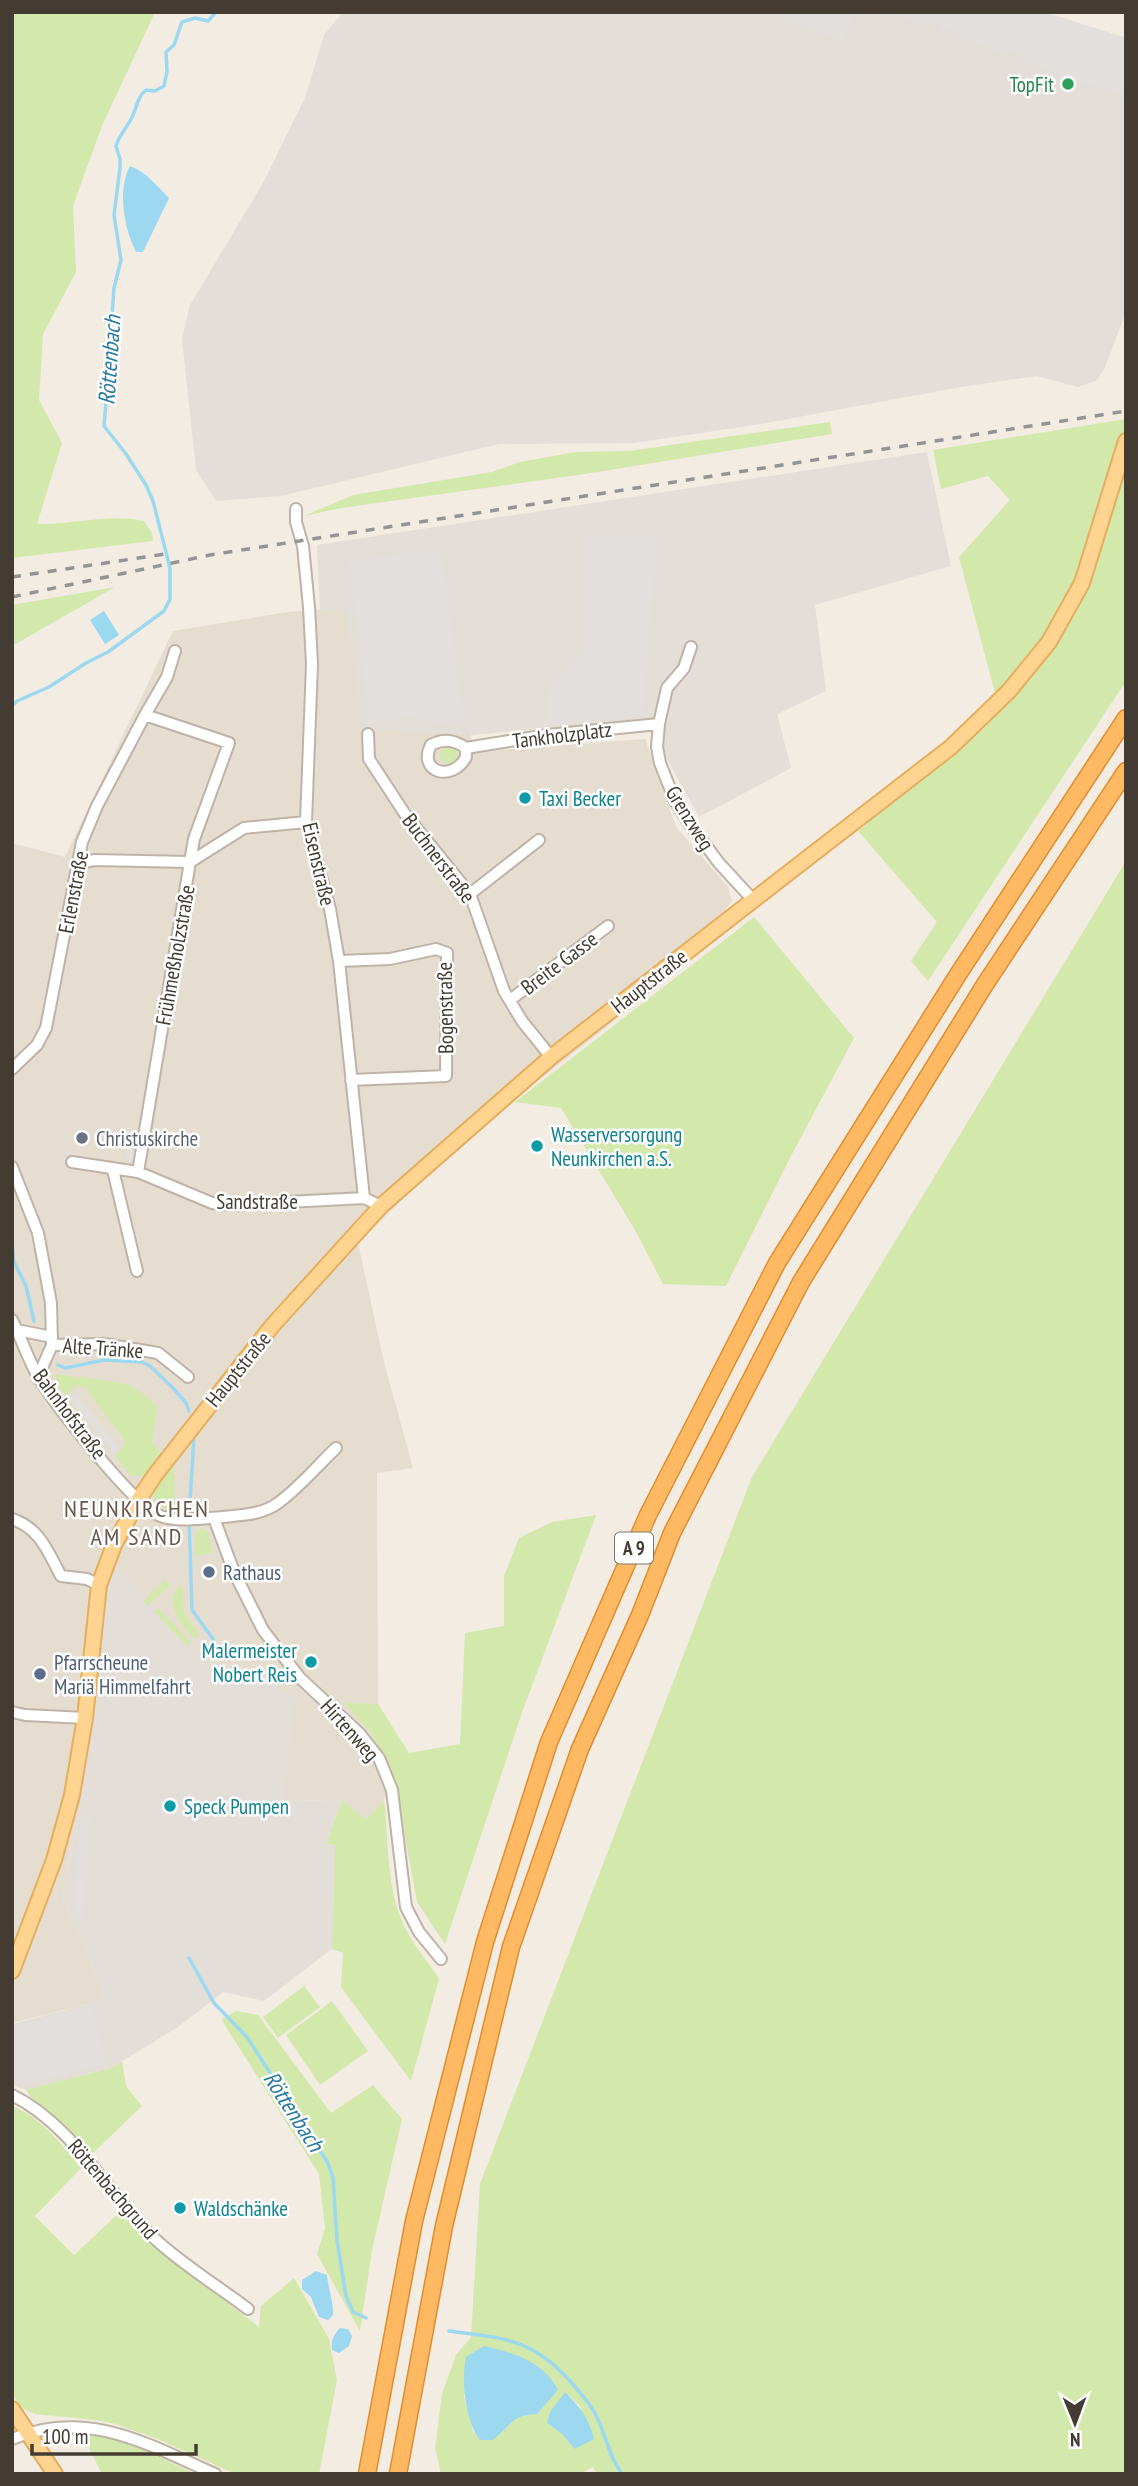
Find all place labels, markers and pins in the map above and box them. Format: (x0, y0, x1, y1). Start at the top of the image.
place label: TopFit (1010, 71, 1054, 98)
marker: TopFit (1060, 76, 1076, 92)
place label: Taxi Becker (539, 785, 621, 812)
marker: Taxi Becker (517, 790, 533, 806)
place label: Wasserversorgung Neunkirchen a.S. (551, 1121, 682, 1172)
place label: Christuskirche (96, 1125, 198, 1152)
marker: Christuskirche (74, 1130, 90, 1146)
marker: Wasserversorgung Neunkirchen a.S. (529, 1138, 545, 1154)
place label: Rathaus (223, 1559, 281, 1586)
marker: Rathaus (201, 1564, 217, 1580)
place label: Malermeister Nobert Reis (202, 1637, 297, 1688)
place label: Pfarrscheune Mariä Himmelfahrt (54, 1649, 191, 1700)
marker: Malermeister Nobert Reis (303, 1654, 319, 1670)
marker: Pfarrscheune Mariä Himmelfahrt (32, 1666, 48, 1682)
place label: Speck Pumpen (184, 1793, 289, 1820)
marker: Speck Pumpen (162, 1798, 178, 1814)
place label: Waldschänke (194, 2195, 288, 2222)
marker: Waldschänke (172, 2200, 188, 2216)

